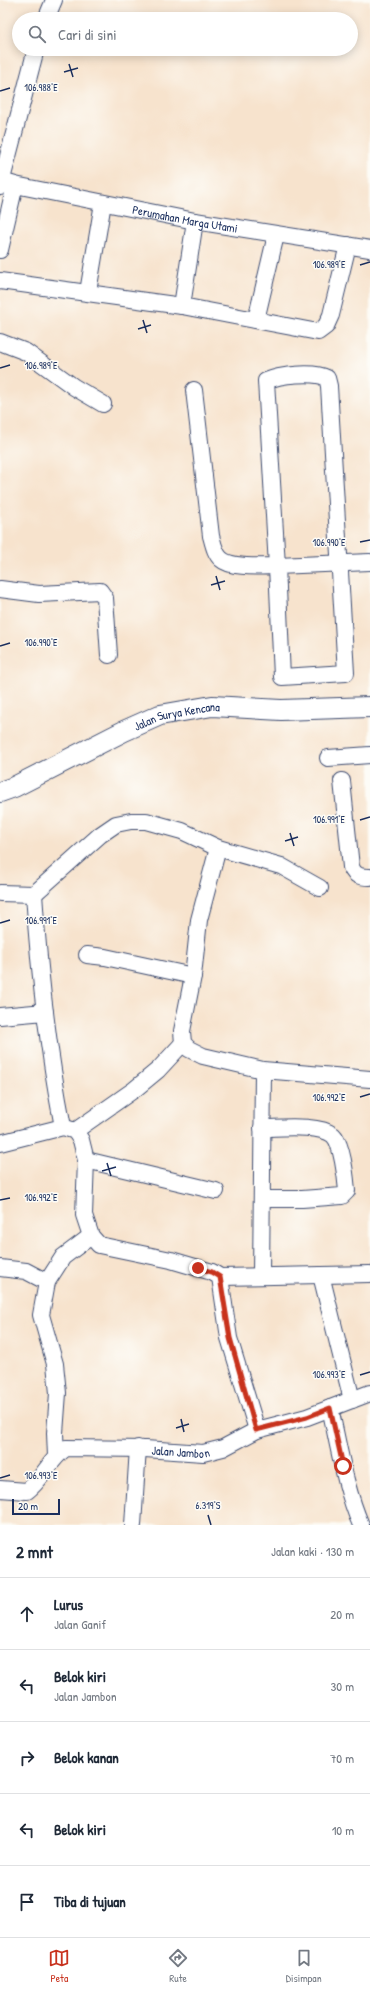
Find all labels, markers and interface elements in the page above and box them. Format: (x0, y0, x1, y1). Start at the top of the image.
search box (12, 12, 358, 56)
icon: search (26, 23, 48, 45)
text: Cari di sini (58, 24, 117, 45)
text: 106.988°E (24, 81, 58, 94)
street label: Perumahan Marga Utami (131, 200, 239, 236)
text: 106.989°E (313, 258, 346, 271)
text: 106.989°E (25, 359, 58, 372)
text: 106.990°E (313, 536, 346, 549)
text: 106.990°E (25, 636, 58, 649)
street label: Jalan Surya Kencana (131, 697, 221, 734)
text: 106.991°E (313, 813, 346, 826)
text: 106.991°E (25, 914, 58, 927)
text: 106.992°E (313, 1091, 346, 1104)
text: 106.992°E (25, 1191, 58, 1204)
route end (189, 1259, 207, 1277)
text: 106.993°E (313, 1368, 346, 1381)
street label: Jalan Jambon (151, 1441, 211, 1462)
route start (334, 1457, 352, 1475)
text: 106.993°E (25, 1469, 58, 1482)
scale bar (12, 1497, 60, 1516)
text: 20 m (18, 1499, 38, 1513)
text: 6.319°S (196, 1499, 221, 1512)
text: 2 mnt (16, 1540, 53, 1563)
text: Jalan kaki · 130 m (271, 1542, 354, 1560)
text: Lurus (54, 1594, 83, 1615)
icon: ahead (16, 1603, 38, 1625)
text: 20 m (330, 1605, 354, 1623)
text: Jalan Ganif (54, 1615, 106, 1633)
text: Belok kiri (54, 1666, 106, 1687)
icon: left (16, 1675, 38, 1697)
text: 30 m (331, 1677, 354, 1695)
text: Jalan Jambon (54, 1687, 117, 1705)
icon: right (16, 1747, 38, 1769)
text: Belok kanan (54, 1747, 119, 1768)
text: 70 m (330, 1749, 354, 1767)
icon: left (16, 1819, 38, 1841)
text: Belok kiri (54, 1819, 106, 1840)
text: 10 m (332, 1821, 354, 1839)
icon: arrive (16, 1891, 38, 1913)
text: Tiba di tujuan (54, 1891, 126, 1912)
tab: Peta (48, 1947, 70, 1985)
tab: Rute (167, 1947, 189, 1985)
tab: Disimpan (286, 1947, 322, 1985)

